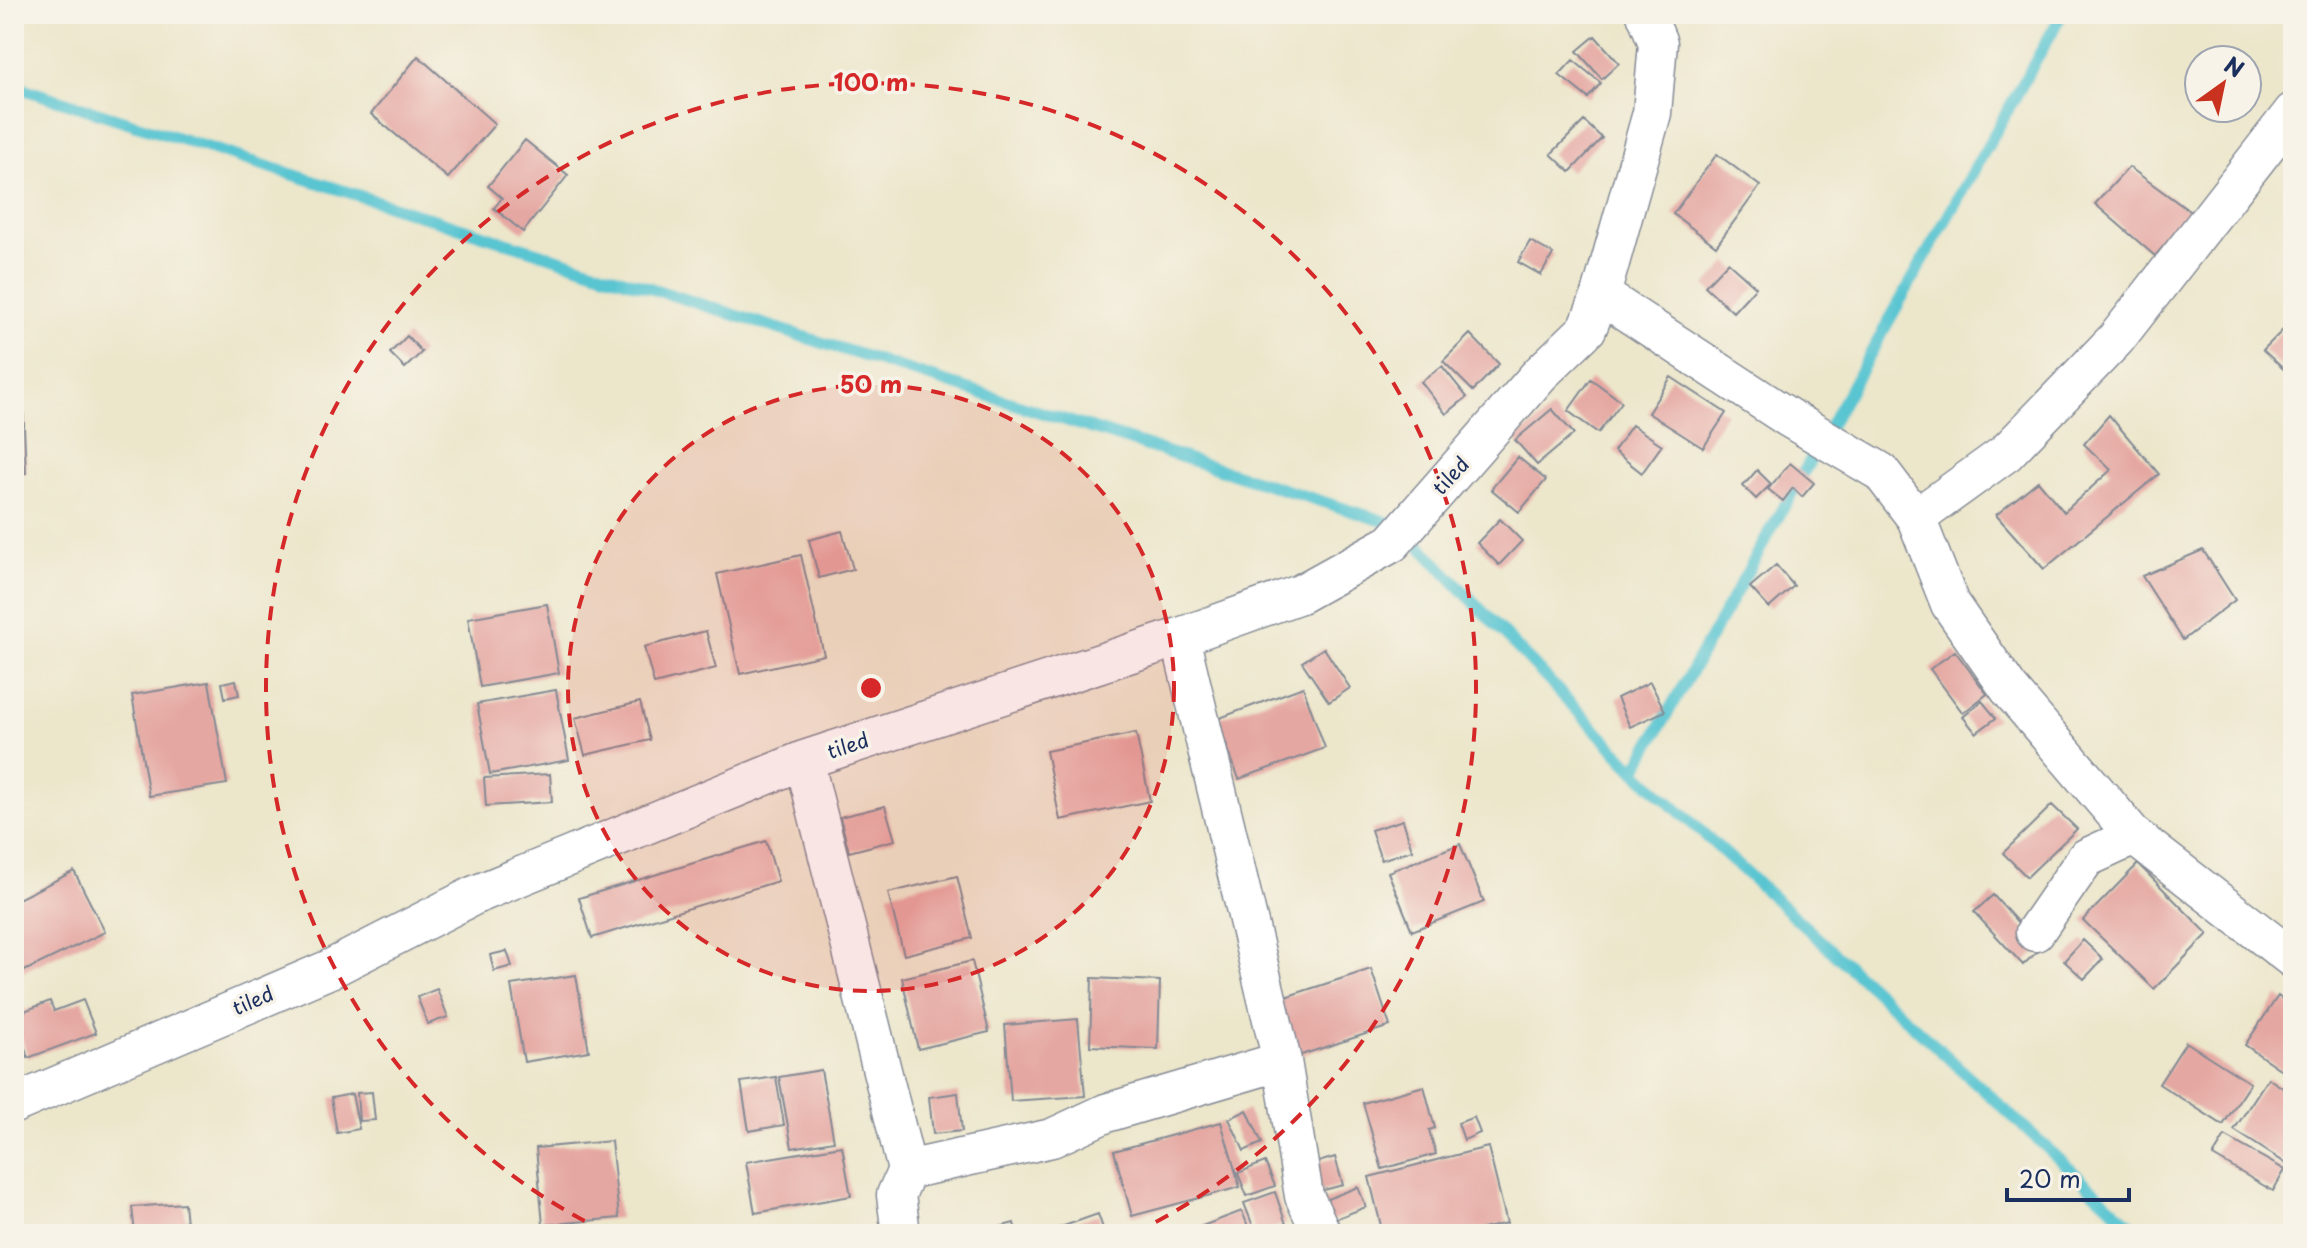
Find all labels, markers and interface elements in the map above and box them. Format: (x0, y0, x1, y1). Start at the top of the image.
north arrow (2183, 44, 2263, 124)
text: N (2218, 47, 2251, 85)
text: 100 m (834, 63, 908, 99)
text: 50 m (840, 365, 902, 401)
street label: tiled (1425, 450, 1476, 501)
centre of rings (857, 674, 885, 702)
street label: tiled (823, 724, 872, 766)
street label: tiled (227, 978, 278, 1022)
scale bar (2007, 1152, 2129, 1202)
text: 20 m (2019, 1160, 2081, 1196)

